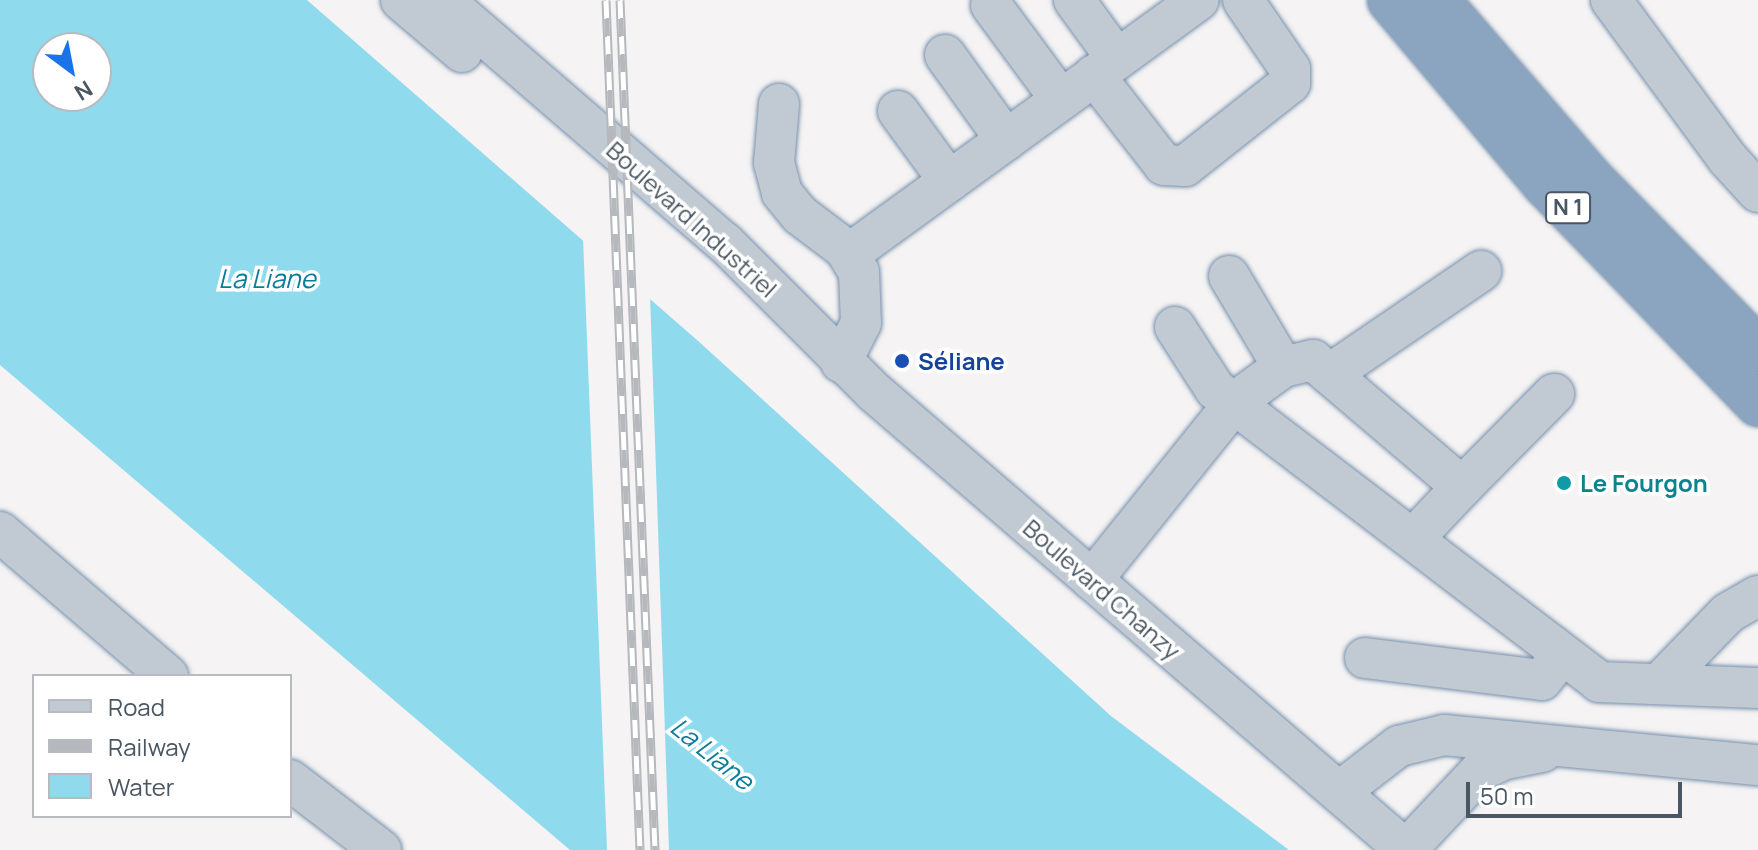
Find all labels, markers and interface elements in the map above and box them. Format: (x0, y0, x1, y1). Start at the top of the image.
north arrow (32, 32, 112, 112)
text: N (69, 74, 98, 108)
street label: Boulevard Industriel (601, 135, 783, 303)
road number: N 1 (1544, 190, 1592, 226)
water label: La Liane (218, 263, 316, 295)
place label: Séliane (918, 347, 1005, 375)
marker: Séliane (893, 352, 911, 370)
place label: Le Fourgon (1580, 469, 1708, 497)
marker: Le Fourgon (1555, 474, 1573, 492)
street label: Boulevard Chanzy (1018, 513, 1186, 665)
legend (32, 674, 292, 818)
text: Road (108, 690, 165, 723)
water label: La Liane (664, 711, 760, 797)
text: Railway (108, 730, 191, 763)
scale bar (1470, 766, 1686, 816)
text: Water (108, 770, 175, 803)
text: 50 m (1480, 779, 1534, 812)

